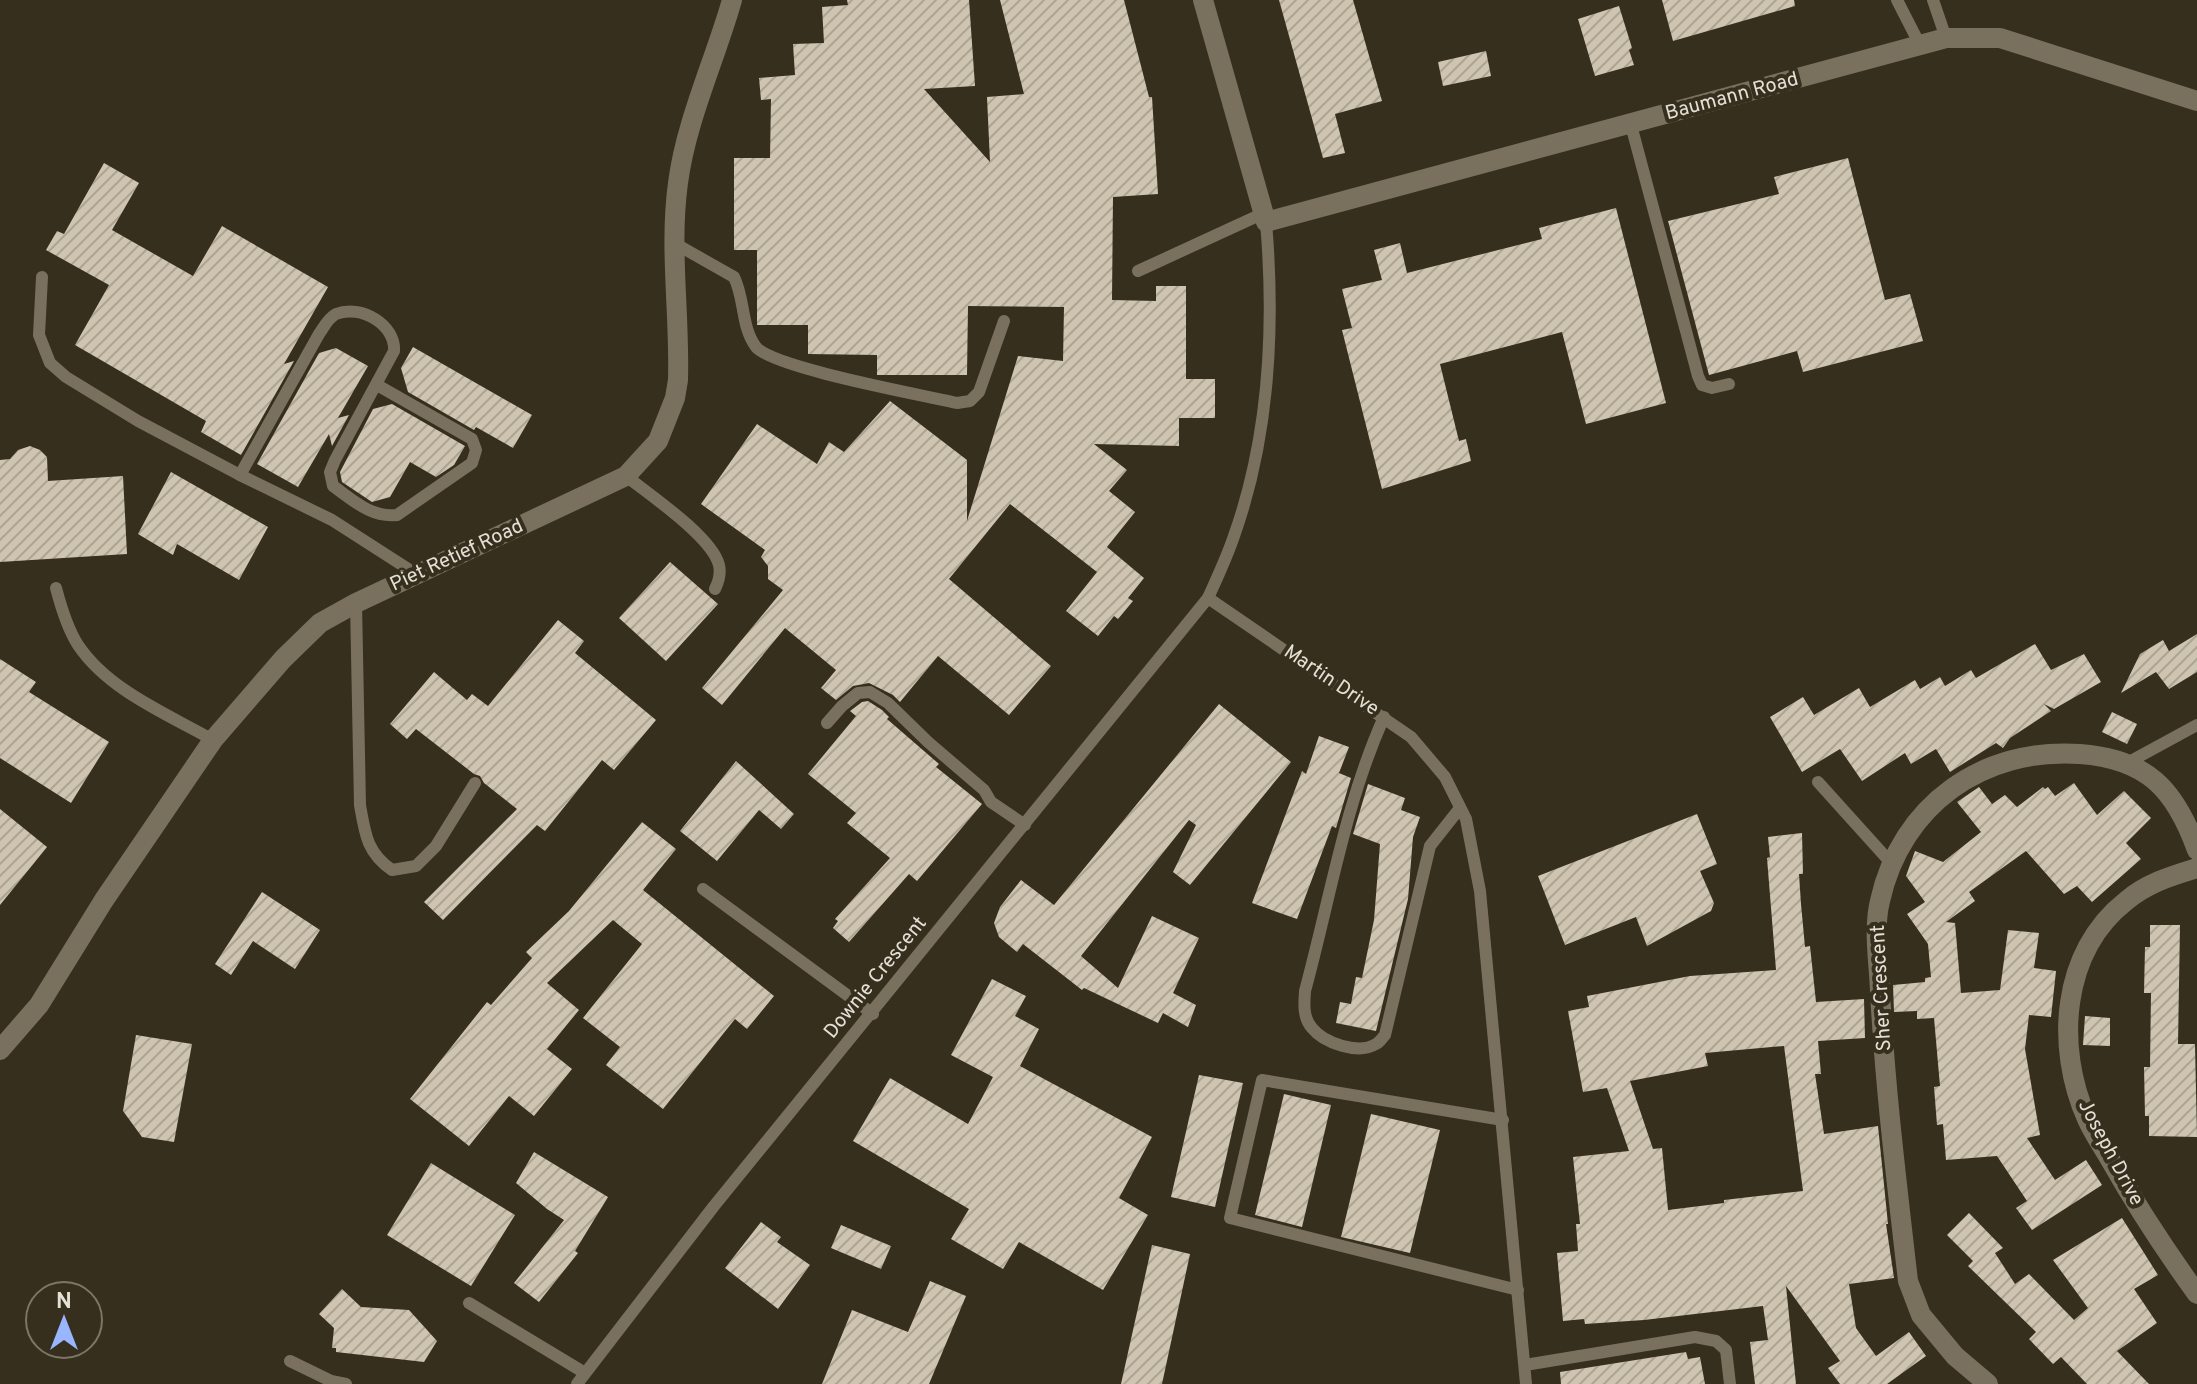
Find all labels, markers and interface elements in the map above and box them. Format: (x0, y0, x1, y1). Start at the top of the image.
street label: Baumann Road (1663, 67, 1801, 127)
street label: Piet Retief Road (386, 514, 528, 598)
street label: Martin Drive (1278, 639, 1384, 723)
street label: Downie Crescent (819, 911, 933, 1045)
street label: Sher Crescent (1866, 924, 1898, 1052)
street label: Joseph Drive (2071, 1095, 2149, 1211)
north arrow (24, 1280, 104, 1360)
text: N (56, 1289, 72, 1316)

